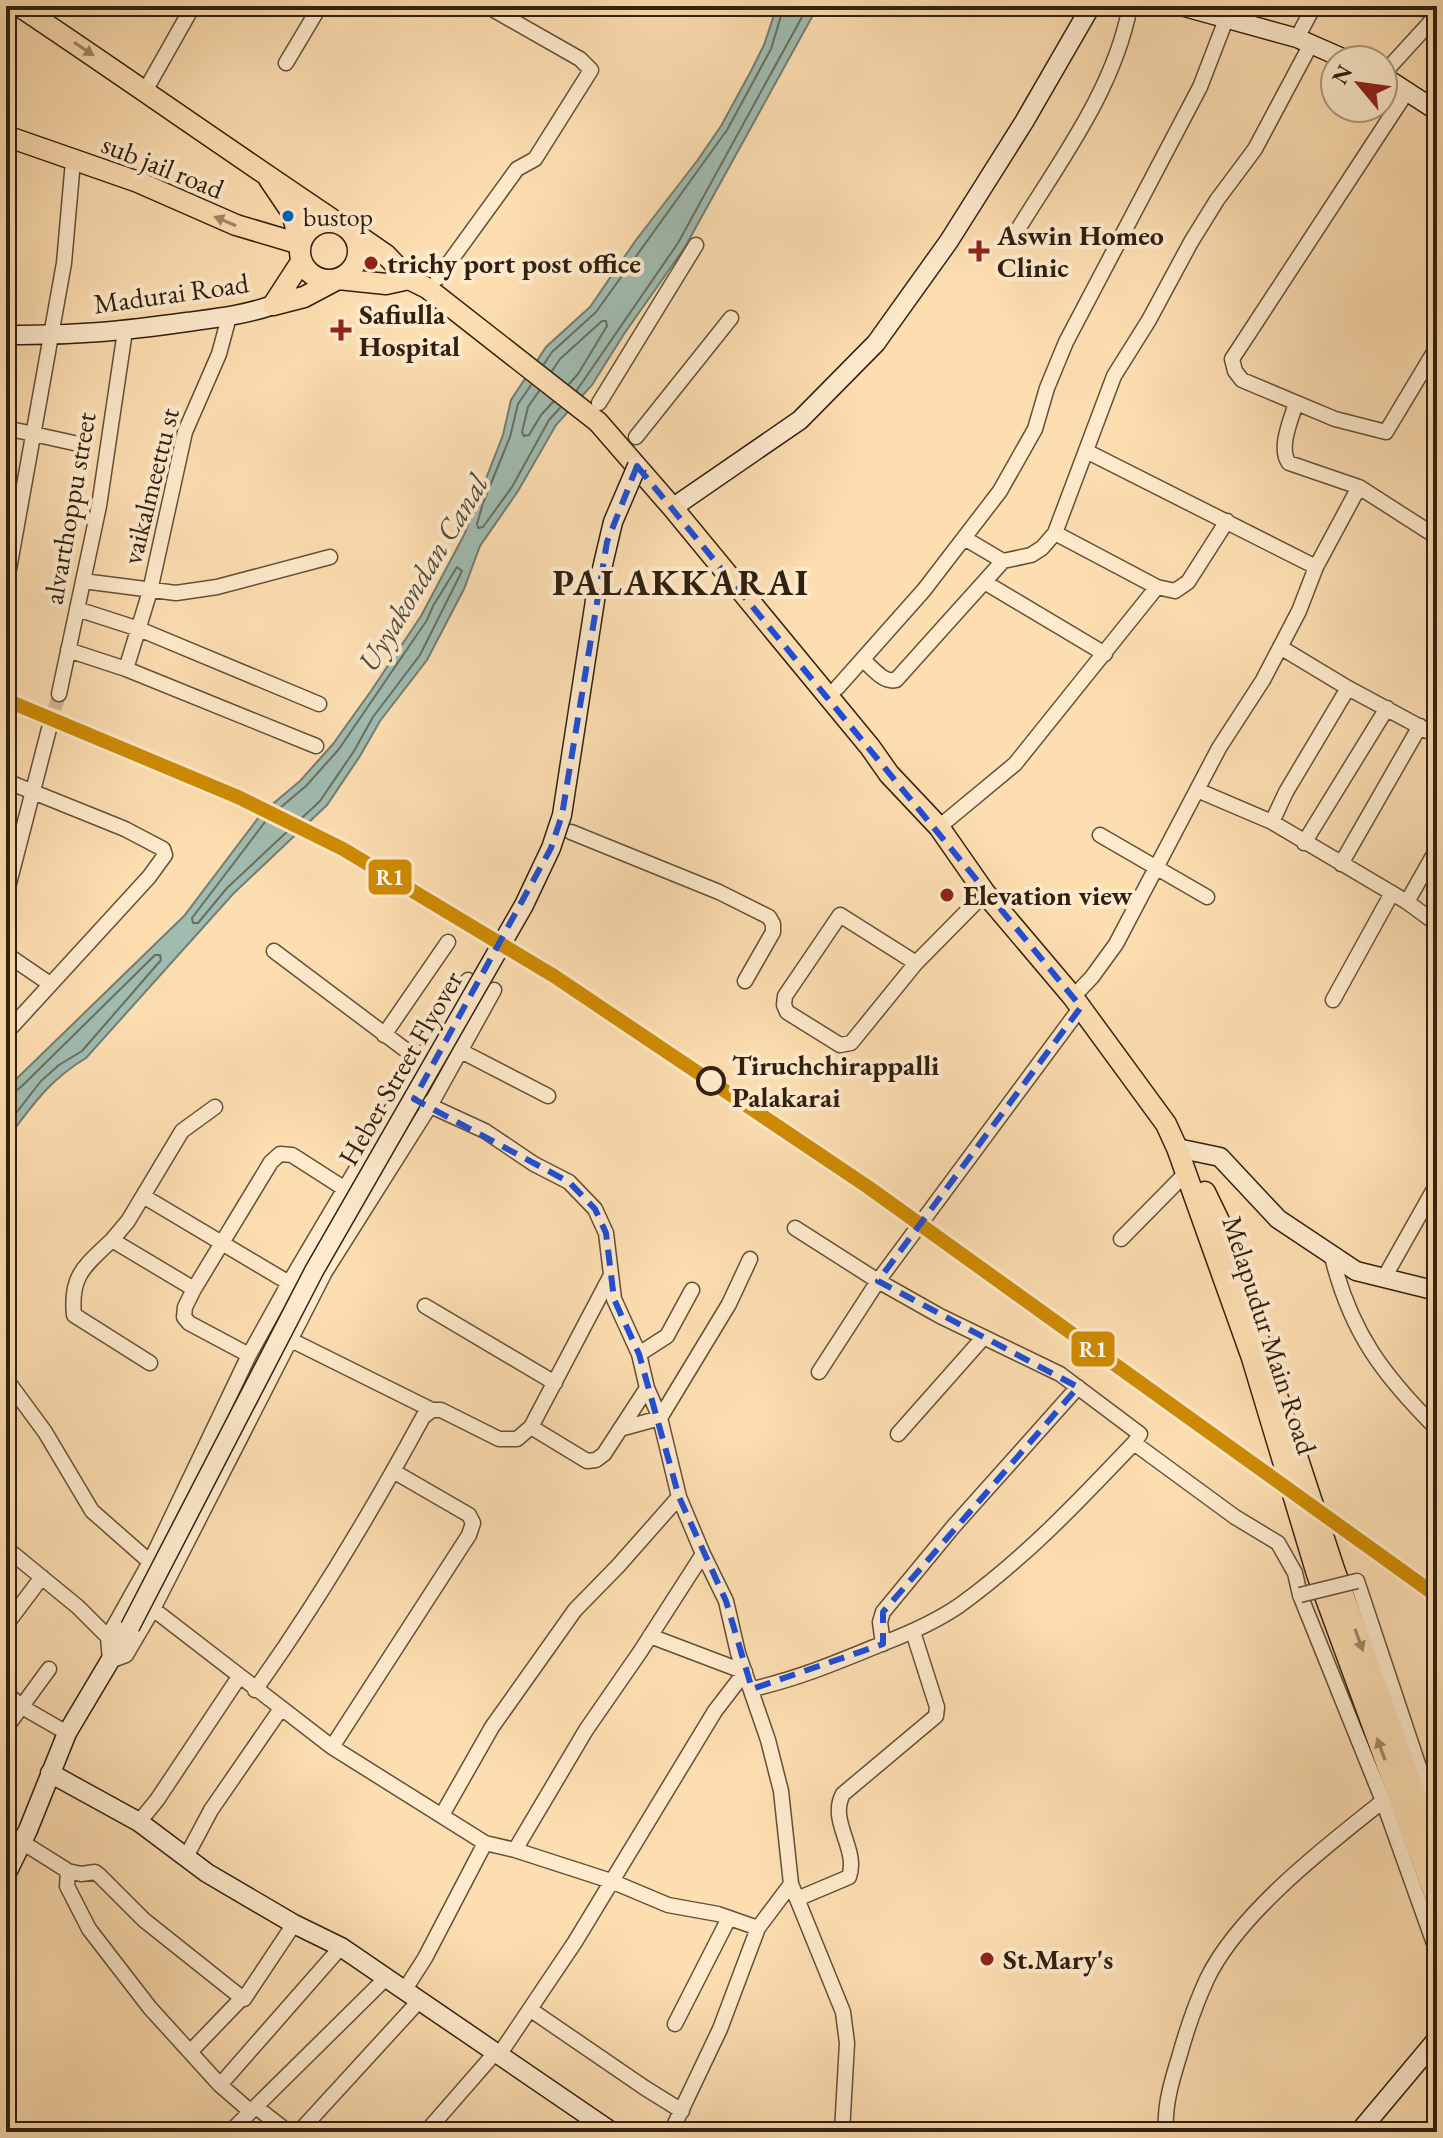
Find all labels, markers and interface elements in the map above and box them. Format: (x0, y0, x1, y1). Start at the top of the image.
one-way arrow (73, 42, 94, 57)
north arrow (1319, 44, 1399, 124)
text: N (1325, 60, 1359, 89)
street label: sub jail road (97, 125, 230, 207)
place label: bustop (303, 200, 373, 234)
marker: bustop (280, 208, 296, 224)
one-way arrow (214, 214, 237, 227)
place label: Aswin Homeo Clinic (996, 217, 1164, 285)
marker: Aswin Homeo Clinic (968, 240, 990, 262)
place label: trichy port post office (387, 245, 641, 281)
marker: trichy port post office (362, 254, 380, 272)
street label: Madurai Road (91, 264, 252, 322)
place label: Safiulla Hospital (359, 296, 460, 364)
marker: Safiulla Hospital (330, 319, 352, 341)
street label: vaikalmeettu st (113, 404, 187, 568)
street label: alvarthoppu street (34, 409, 104, 607)
water label: Uyyakondan Canal (348, 466, 498, 678)
district label: PALAKKARAI (552, 559, 810, 606)
line badge: R1 (367, 858, 413, 896)
text: R1 (376, 863, 404, 892)
place label: Elevation view (963, 877, 1133, 913)
marker: Elevation view (938, 886, 956, 904)
street label: Heber Street Flyover (330, 964, 471, 1172)
place label: Tiruchchirappalli Palakarai (732, 1047, 939, 1115)
marker: Tiruchchirappalli Palakarai (697, 1067, 725, 1095)
street label: Melapudur Main Road (1215, 1211, 1326, 1459)
line badge: R1 (1070, 1330, 1116, 1368)
text: R1 (1079, 1335, 1107, 1364)
one-way arrow (1354, 1628, 1366, 1652)
one-way arrow (1374, 1737, 1387, 1761)
place label: St.Mary's (1003, 1941, 1113, 1977)
marker: St.Mary's (978, 1950, 996, 1968)

